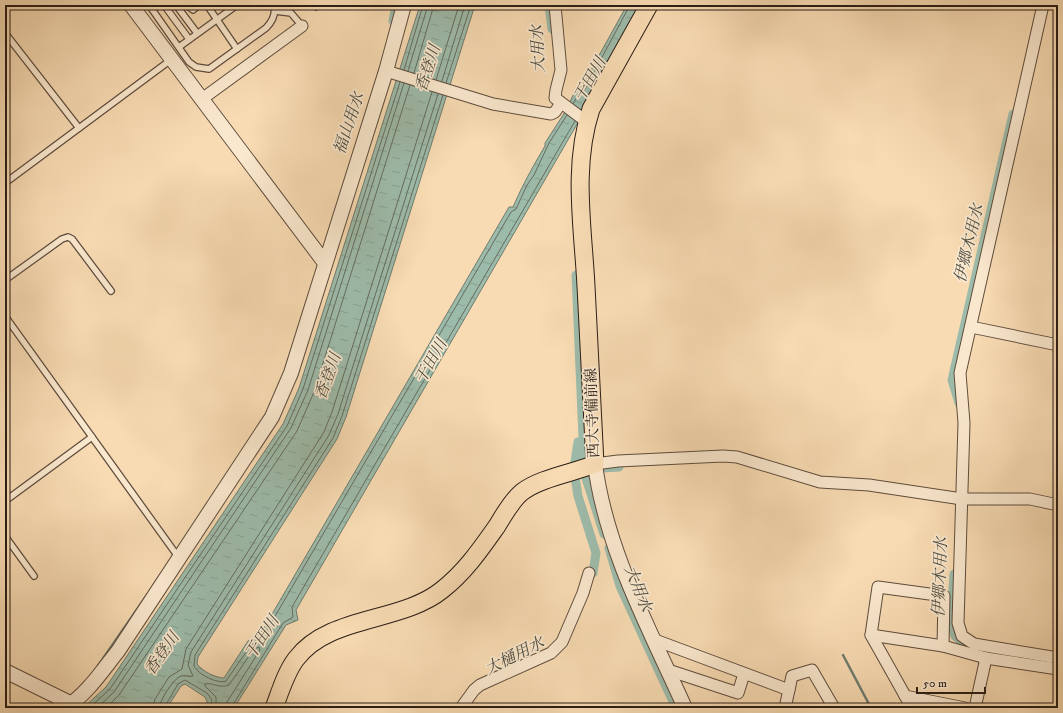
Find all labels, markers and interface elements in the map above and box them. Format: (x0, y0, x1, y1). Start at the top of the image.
water label: 大用水 (527, 22, 549, 73)
water label: 香登川 (411, 40, 445, 94)
water label: 干田川 (569, 52, 611, 105)
water label: 福山用水 (330, 88, 369, 157)
water label: 伊郷木用水 (950, 200, 988, 284)
water label: 干田川 (410, 334, 452, 387)
water label: 香登川 (310, 348, 346, 402)
street label: 西大寺備前線 (581, 368, 604, 458)
water label: 伊郷木用水 (929, 535, 951, 617)
water label: 大用水 (620, 562, 657, 616)
water label: 干田川 (240, 610, 284, 663)
water label: 香登川 (140, 627, 185, 679)
water label: 大樋用水 (481, 632, 549, 679)
scale bar (917, 669, 985, 695)
text: 50 m (923, 676, 947, 691)

